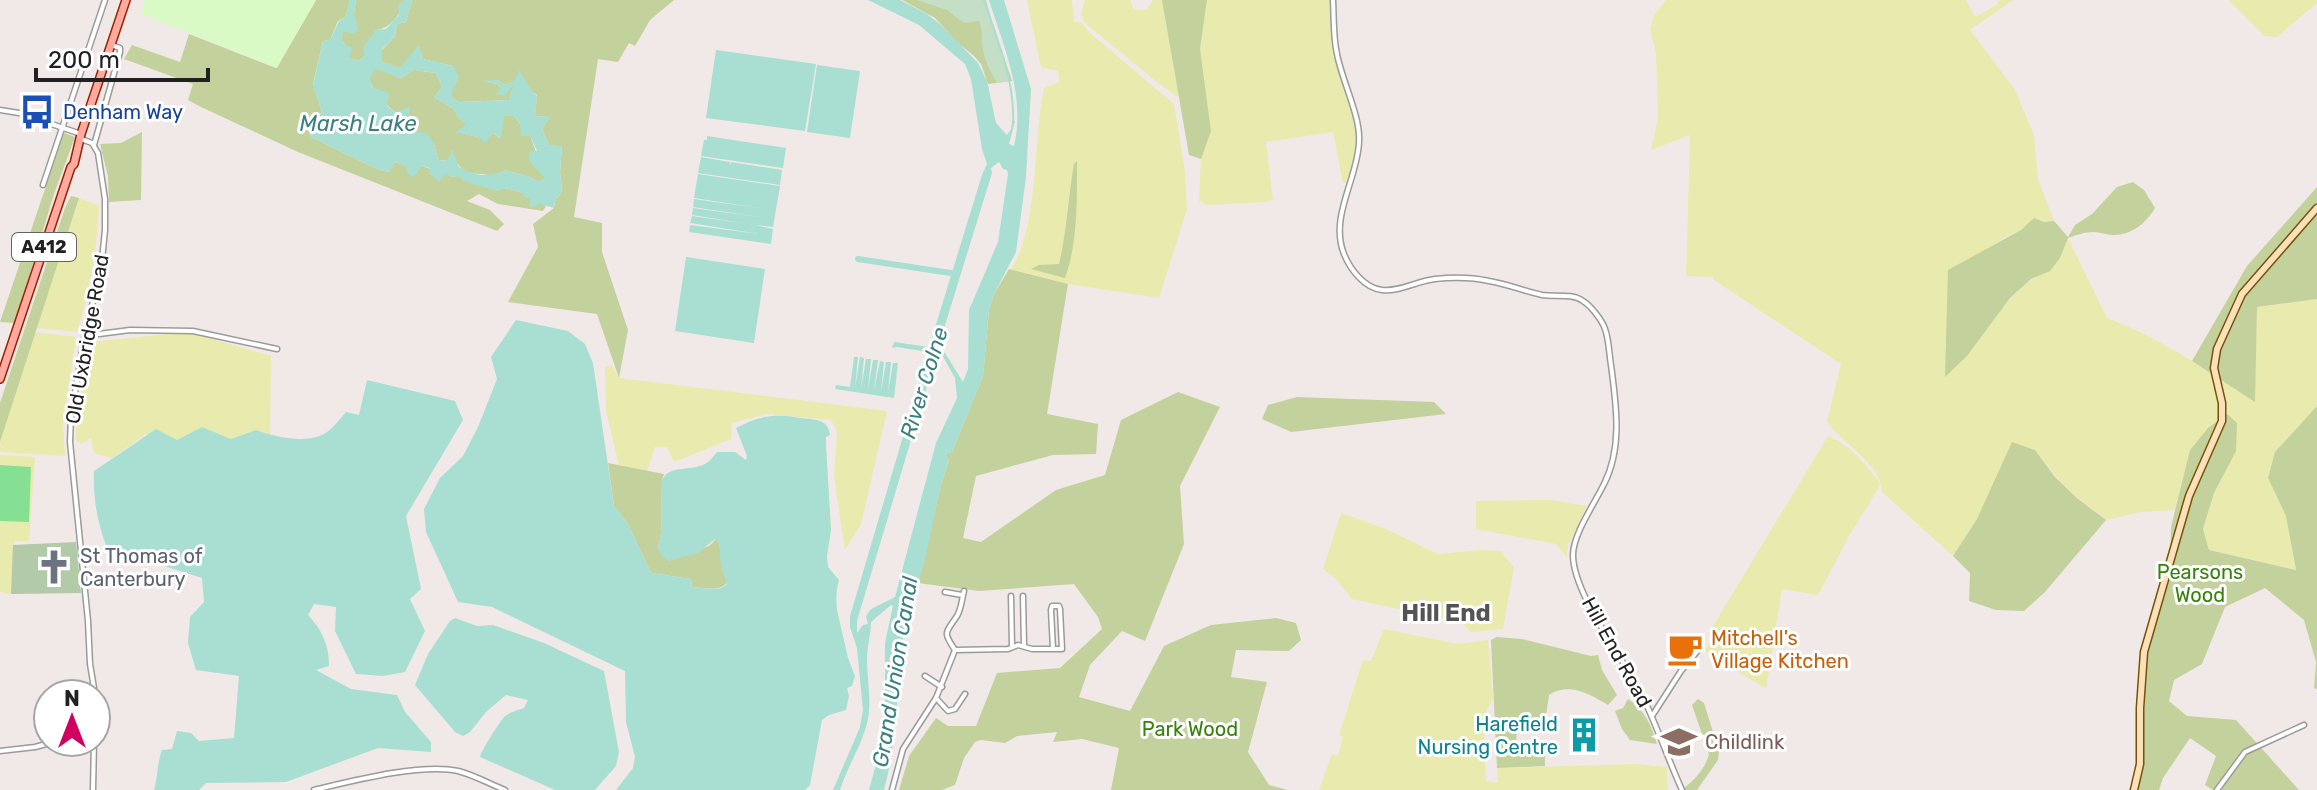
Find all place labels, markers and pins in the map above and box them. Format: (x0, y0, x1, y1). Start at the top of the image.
bus stop icon: Denham Way (18, 93, 56, 131)
place label: Denham Way (63, 100, 183, 124)
place label: St Thomas of Canterbury (80, 544, 203, 591)
church icon: St Thomas of Canterbury (35, 548, 73, 586)
place label: Mitchell's Village Kitchen (1711, 626, 1849, 673)
cafe icon: Mitchell's Village Kitchen (1666, 630, 1704, 668)
place label: Harefield Nursing Centre (1418, 712, 1558, 759)
building icon: Harefield Nursing Centre (1565, 716, 1603, 754)
school or university icon: Childlink (1660, 723, 1698, 761)
place label: Childlink (1705, 730, 1785, 754)

